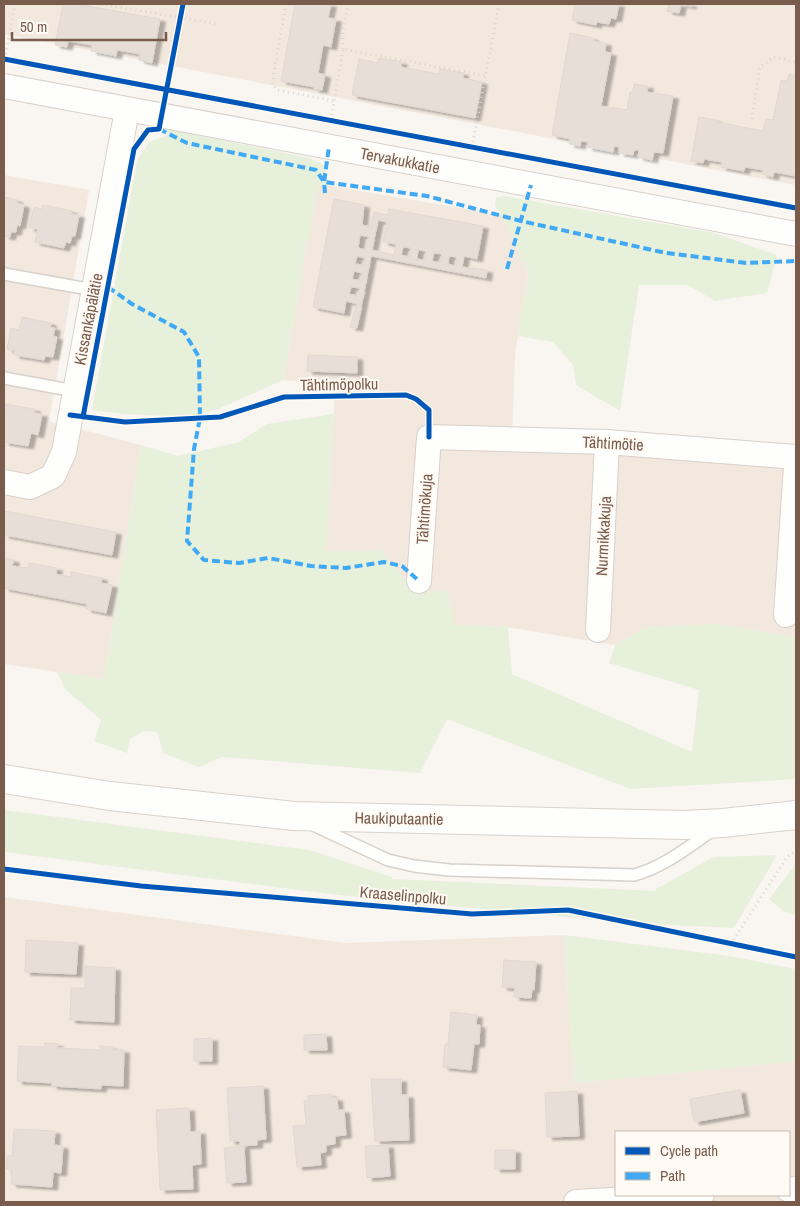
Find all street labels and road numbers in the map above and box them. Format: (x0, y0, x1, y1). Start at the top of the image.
street label: Tervakukkatie (358, 141, 442, 179)
street label: Kissankäpälätie (68, 271, 108, 367)
street label: Tähtimöpolku (300, 372, 378, 396)
street label: Tähtimötie (582, 430, 644, 456)
street label: Tähtimökuja (411, 472, 437, 545)
street label: Nurmikkakuja (590, 495, 616, 577)
street label: Haukiputaantie (354, 806, 444, 830)
street label: Kraaselinpolku (359, 880, 447, 910)

